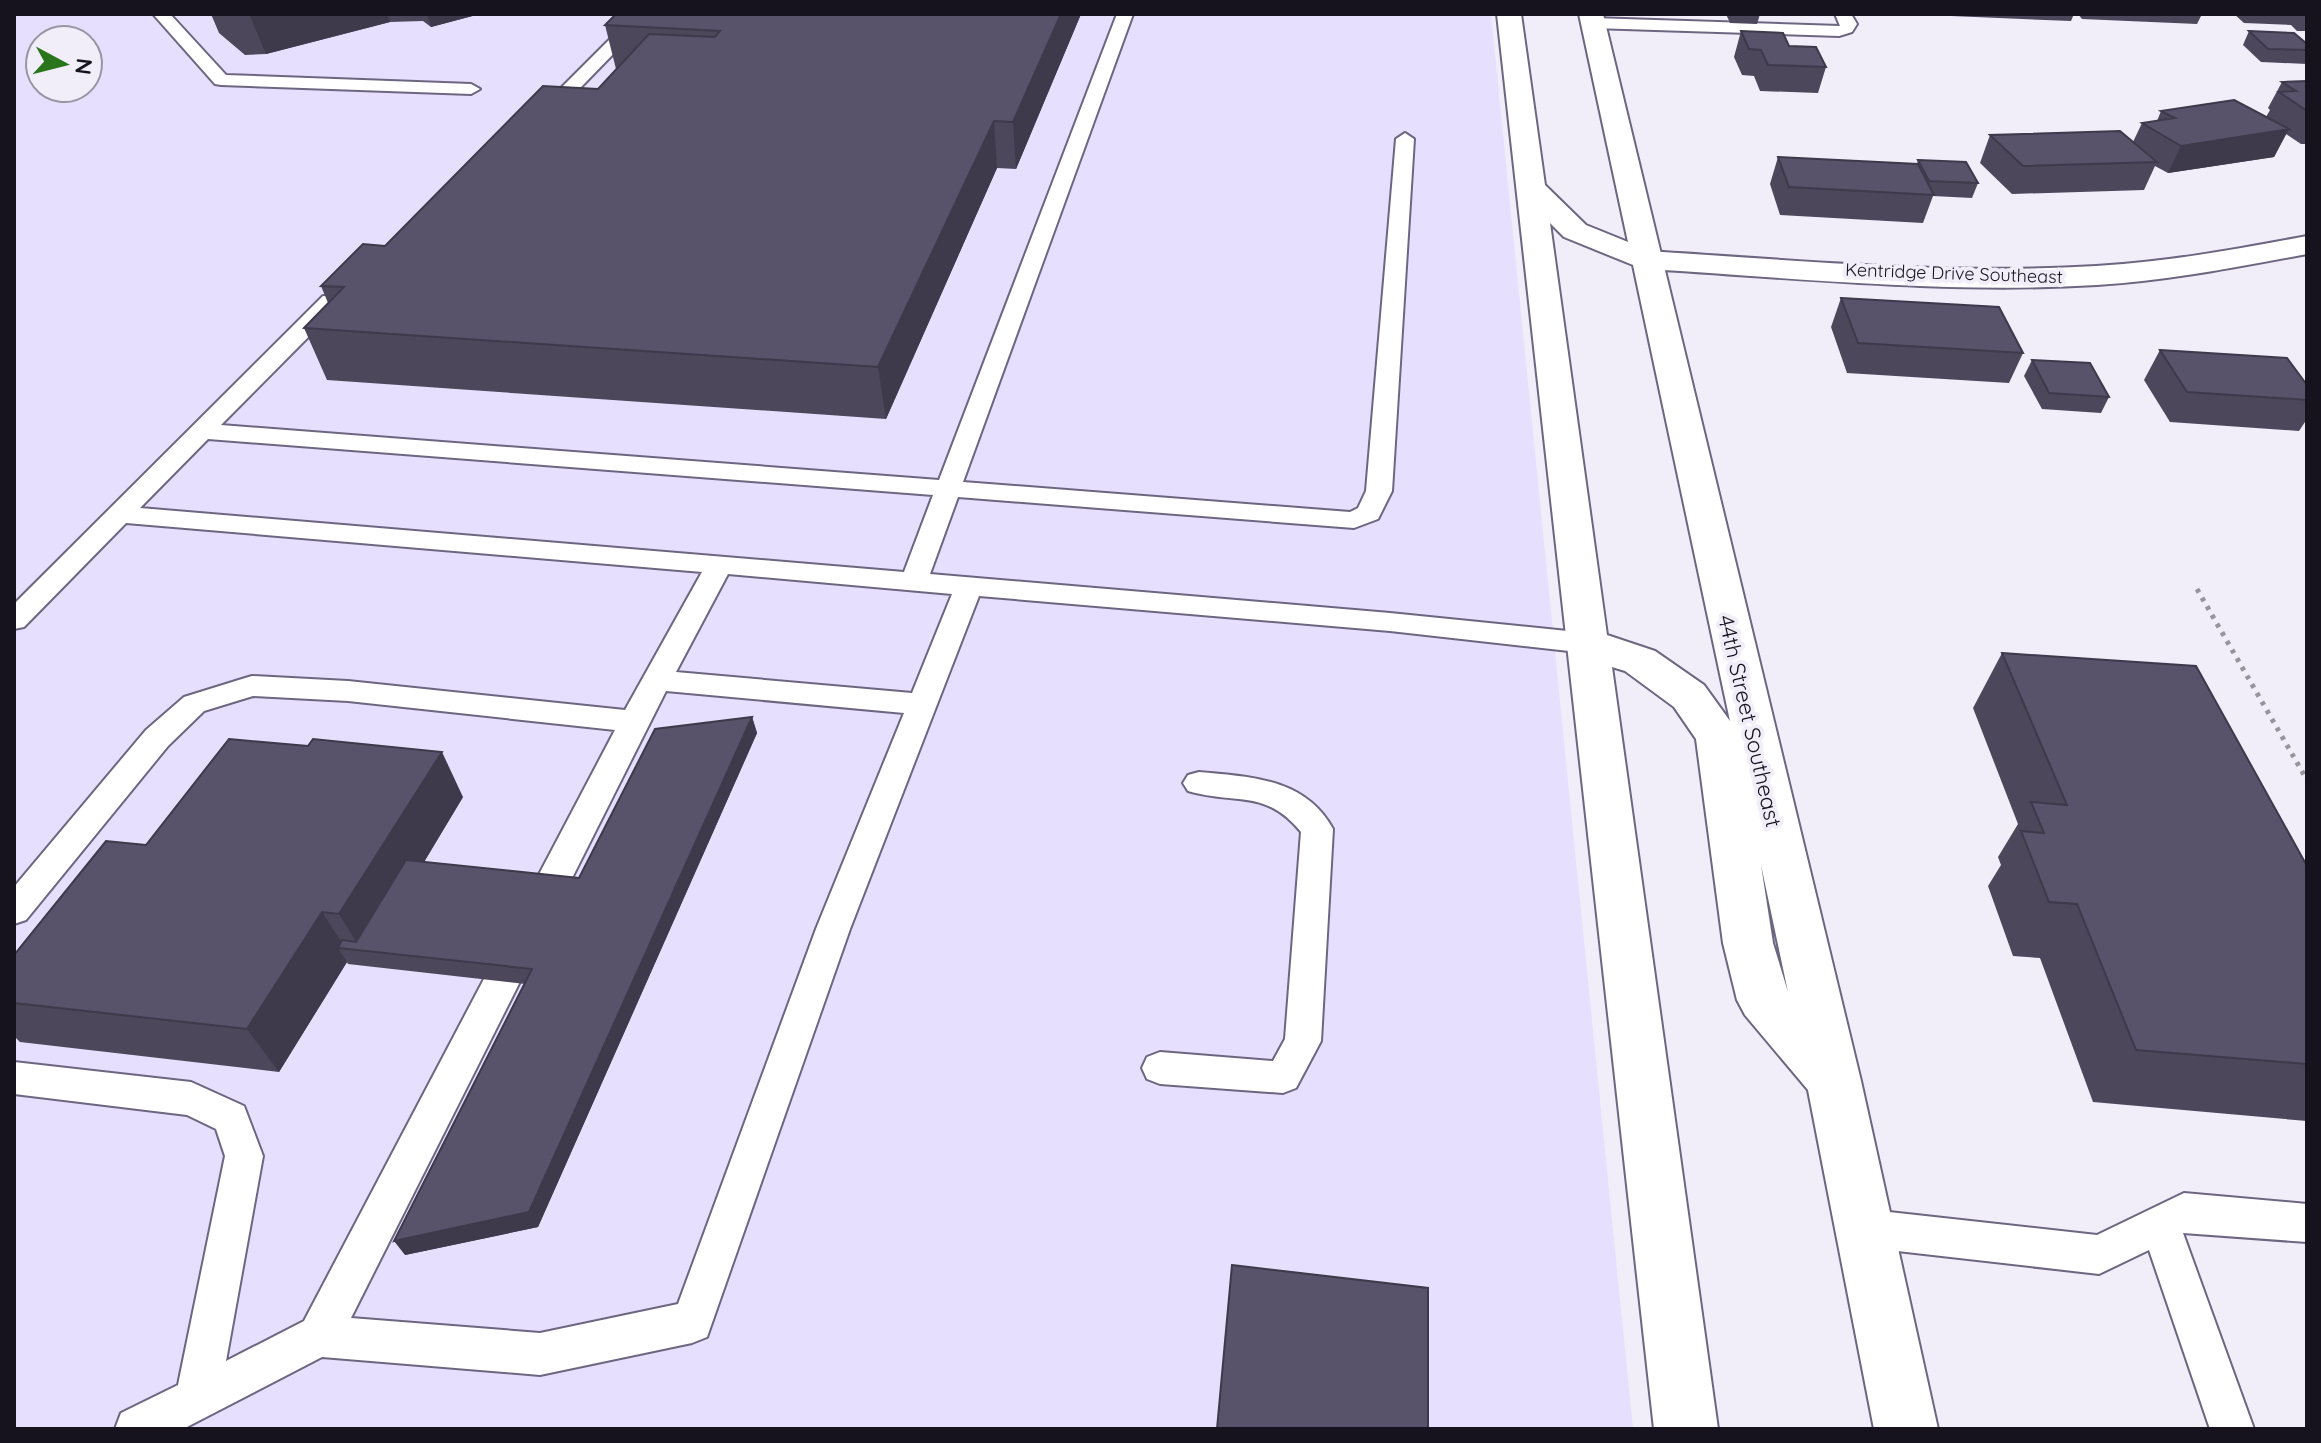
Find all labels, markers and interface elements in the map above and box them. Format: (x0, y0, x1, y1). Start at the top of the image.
north arrow (24, 24, 104, 104)
text: N (69, 57, 99, 76)
street label: Kentridge Drive Southeast (1845, 258, 2063, 288)
street label: 44th Street Southeast (1712, 612, 1788, 830)

